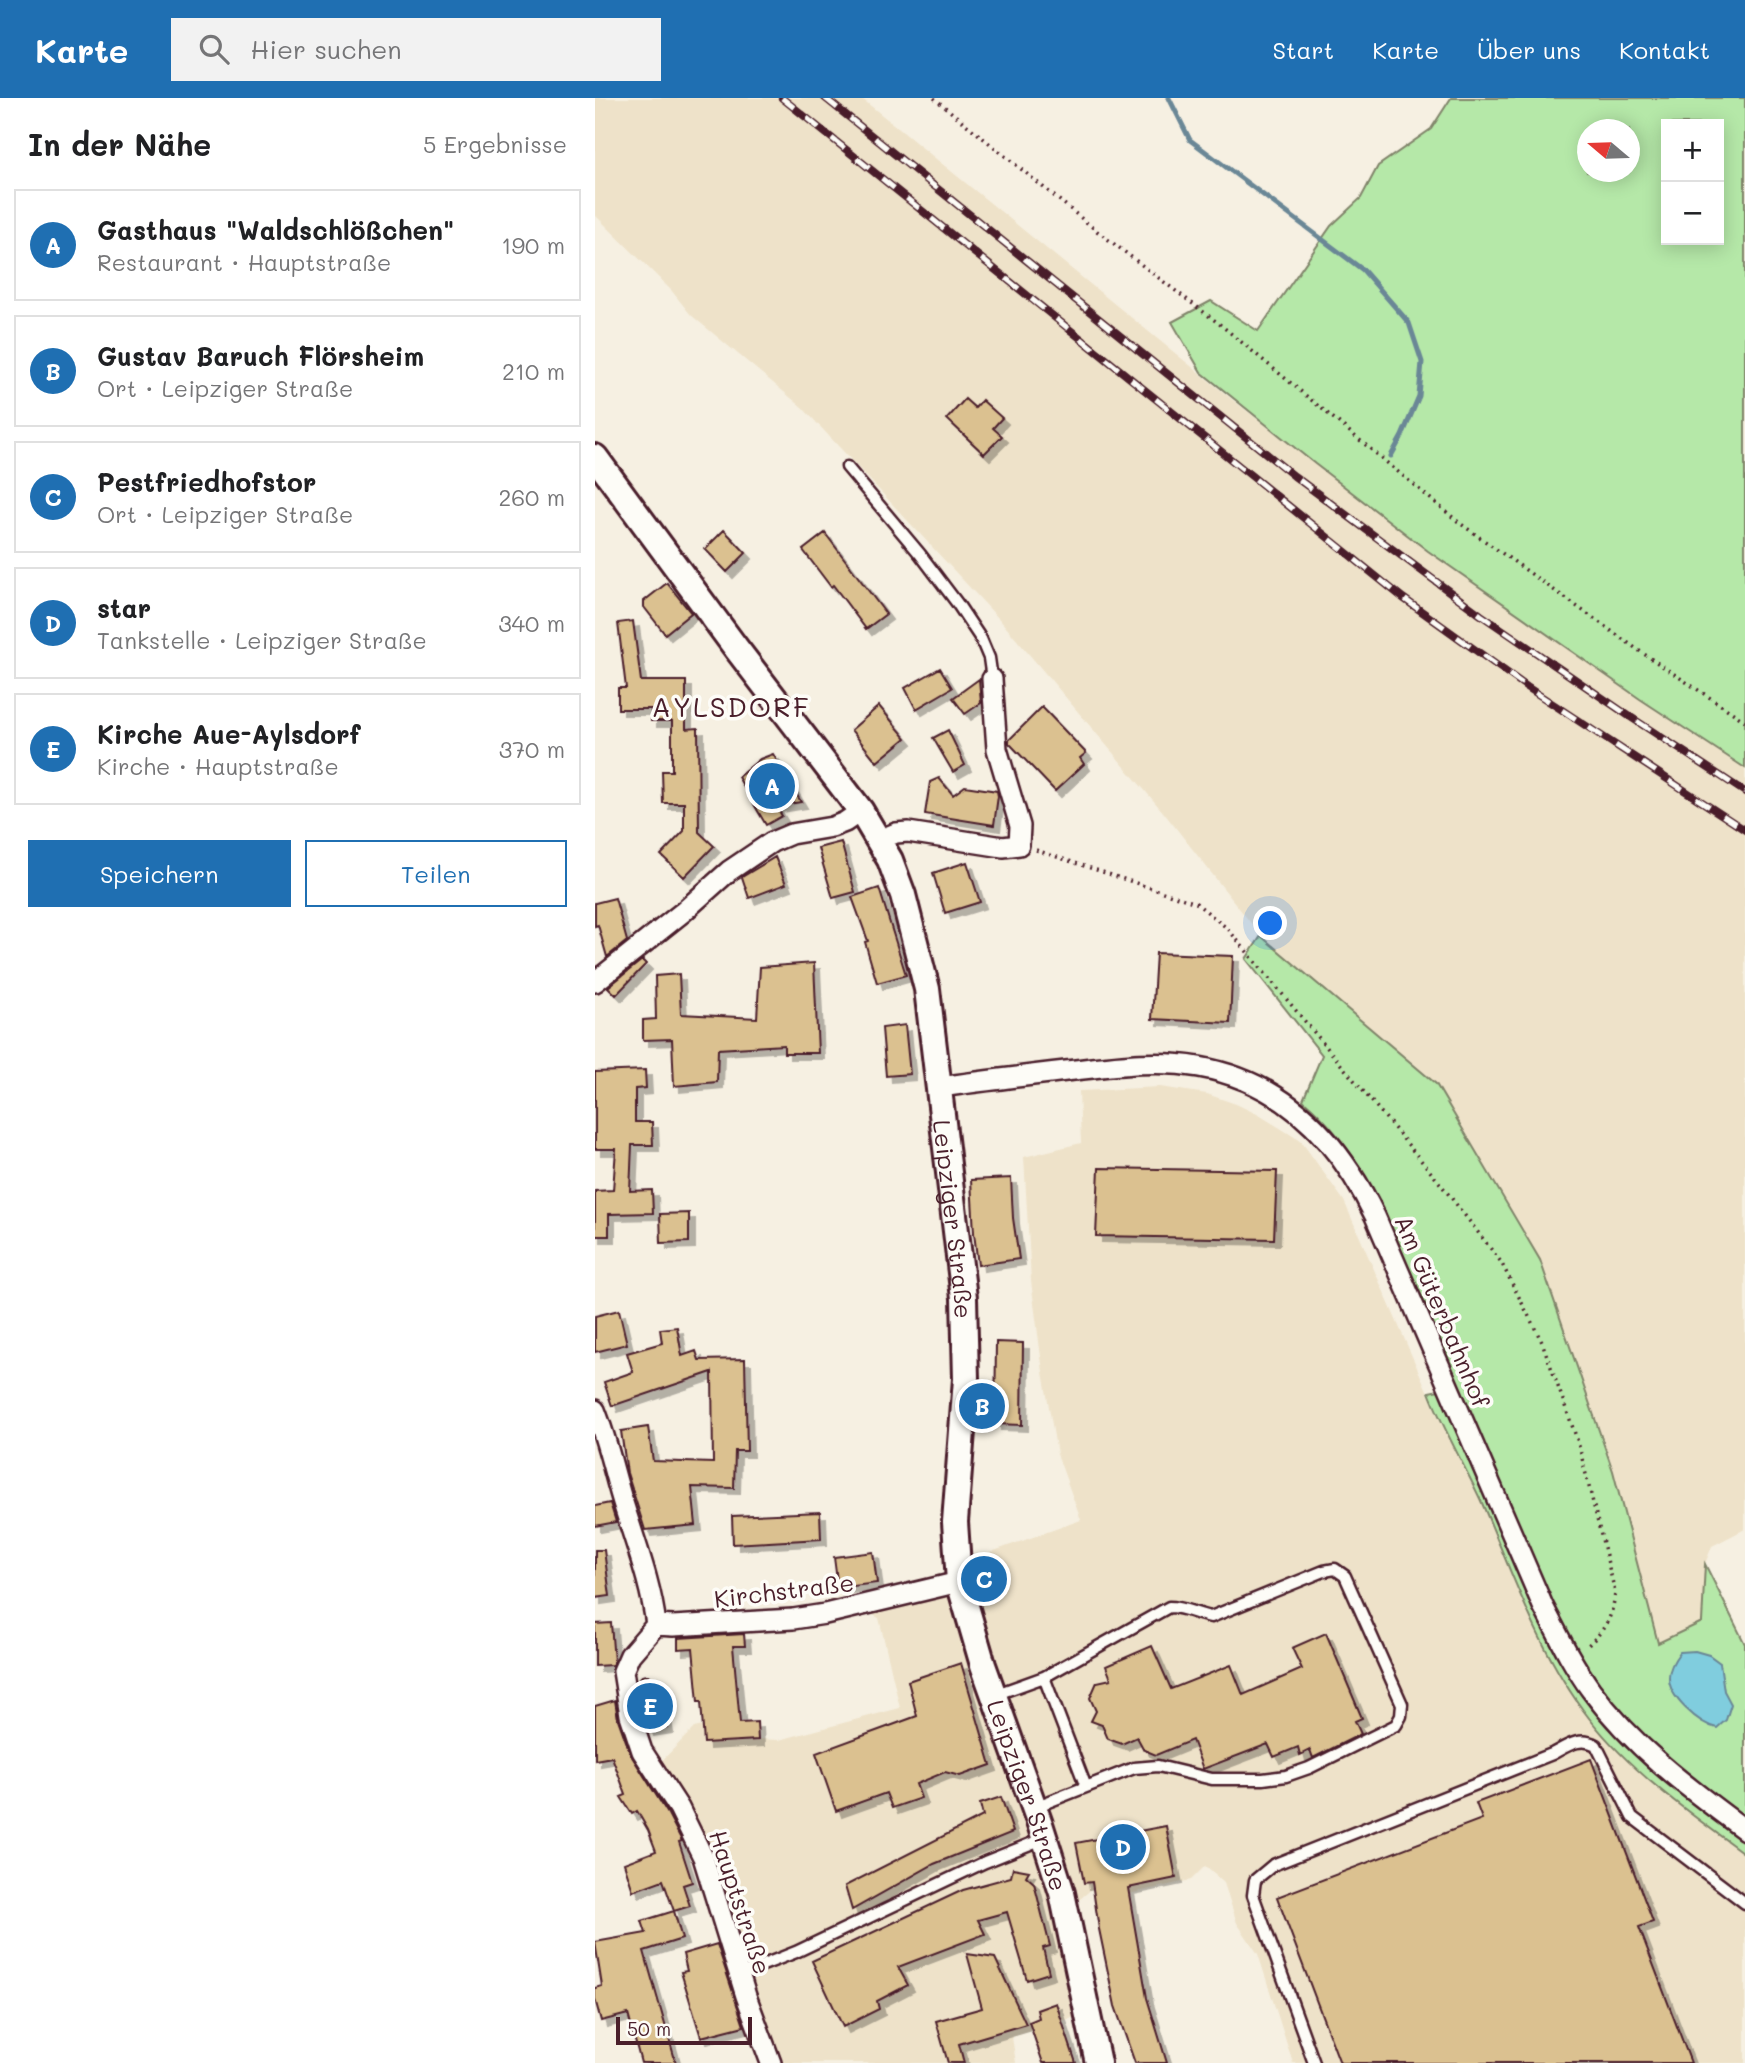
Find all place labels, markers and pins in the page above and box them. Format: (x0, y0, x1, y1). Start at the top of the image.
pin: A (749, 760, 795, 812)
pin: B (959, 1380, 1005, 1432)
pin: C (961, 1553, 1007, 1605)
pin: E (627, 1680, 673, 1732)
pin: D (1100, 1821, 1146, 1873)

